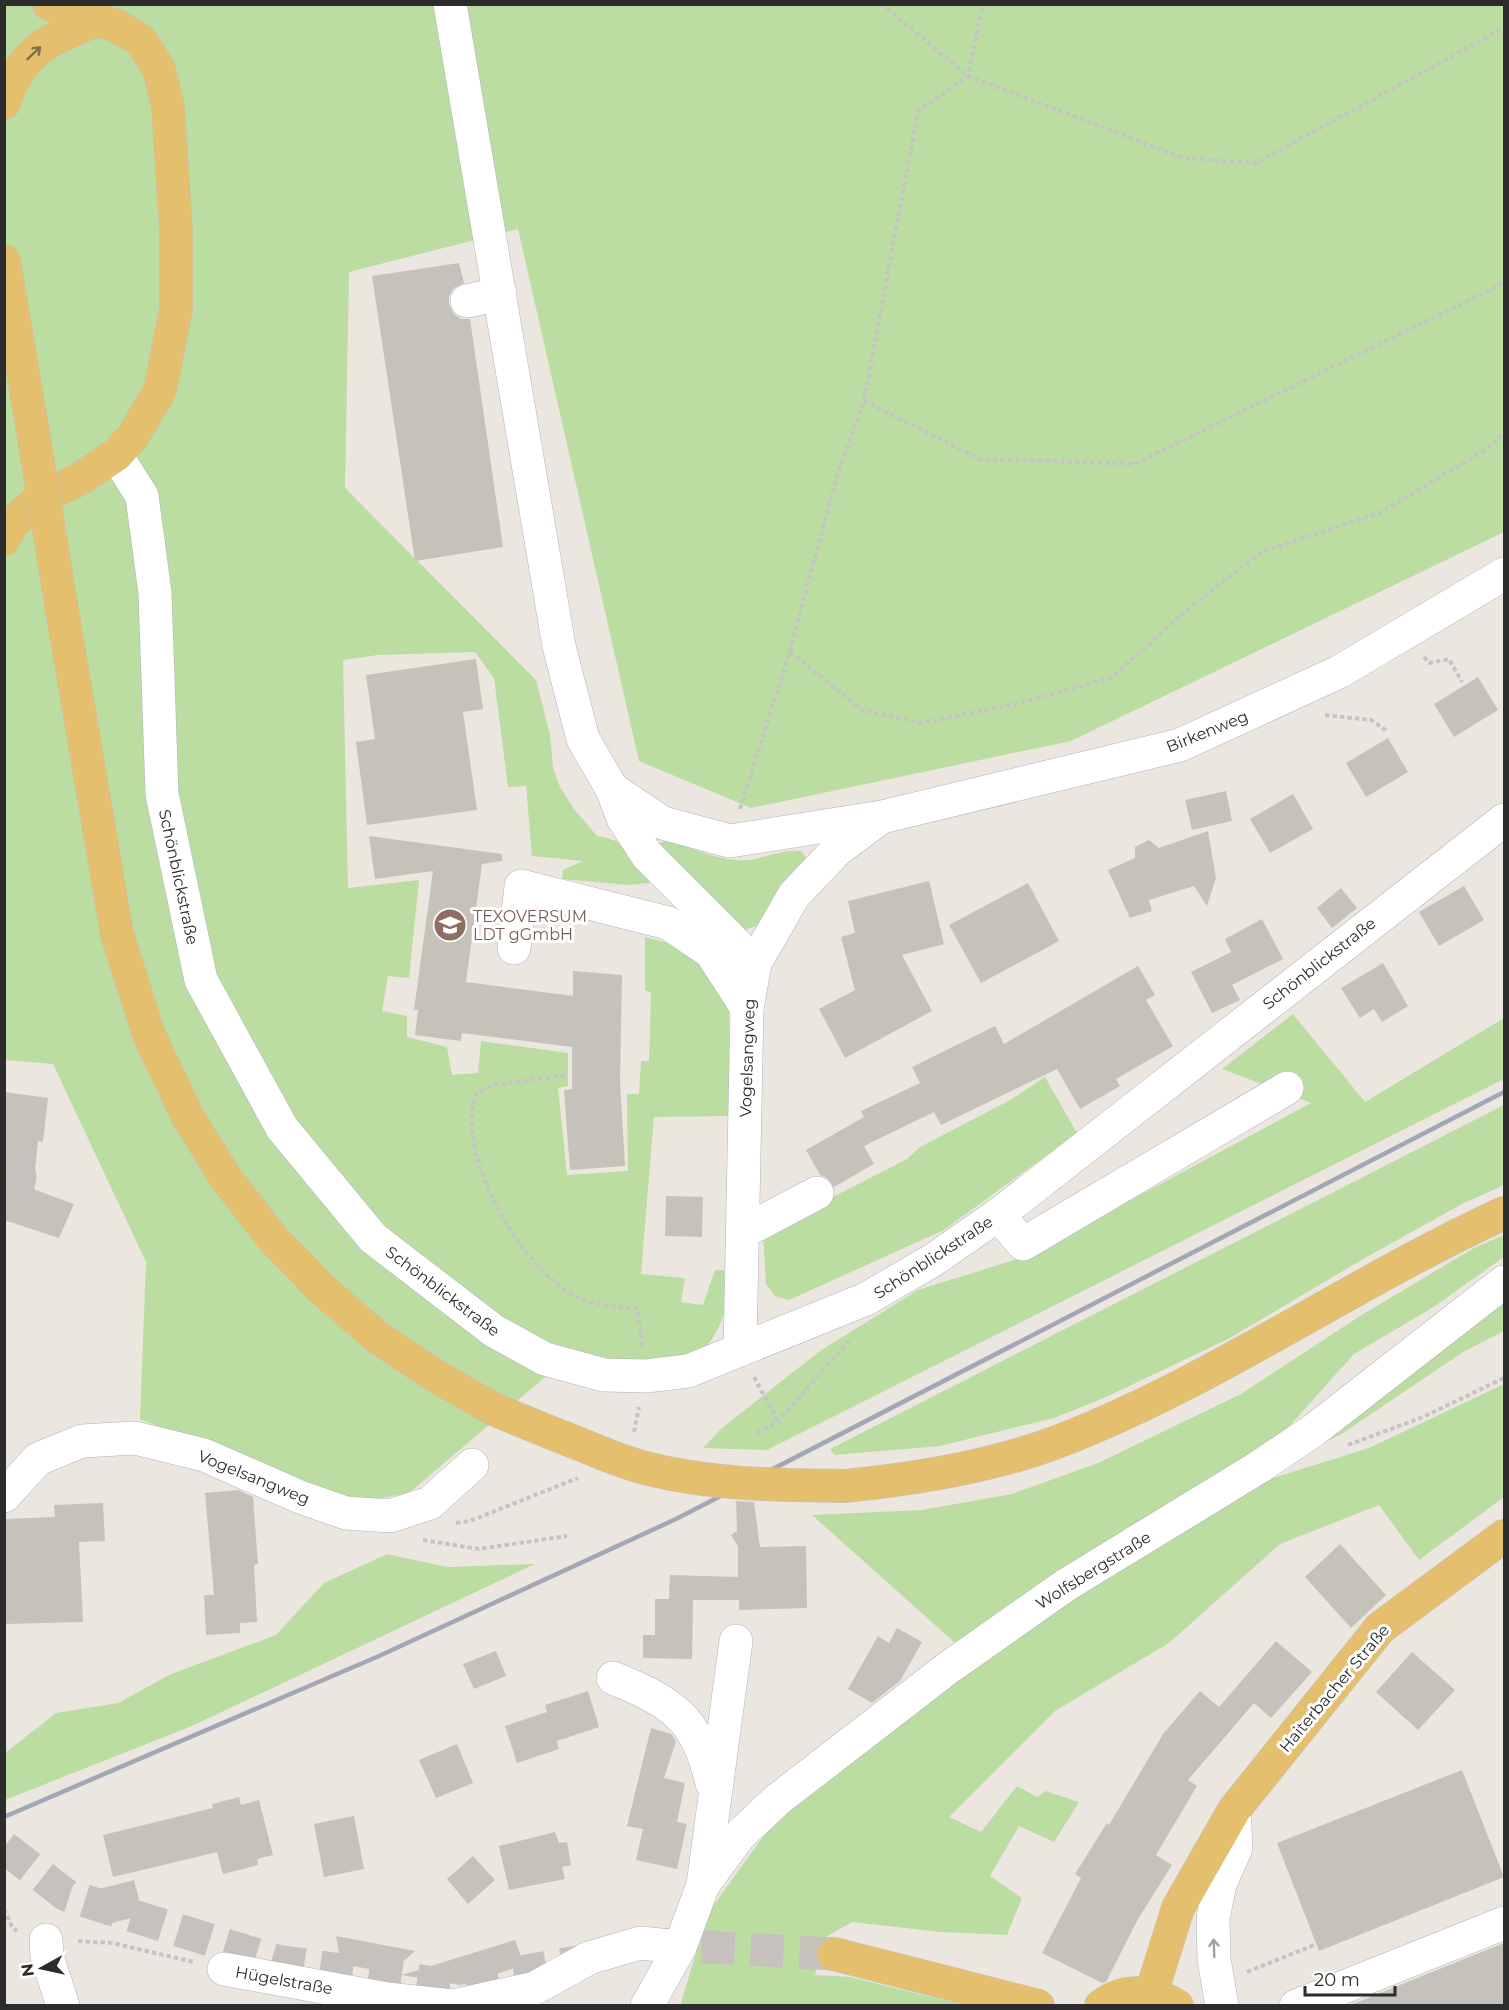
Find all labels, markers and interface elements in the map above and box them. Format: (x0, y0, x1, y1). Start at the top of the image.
one-way arrow (27, 46, 42, 60)
street label: Birkenweg (1163, 706, 1251, 757)
street label: Schönblickstraße (155, 808, 202, 947)
school or university icon: TEXOVERSUM LDT gGmbH (432, 907, 468, 943)
place label: TEXOVERSUM LDT gGmbH (473, 907, 587, 944)
street label: Schönblickstraße (1259, 913, 1379, 1013)
street label: Vogelsangweg (736, 998, 759, 1118)
street label: Schönblickstraße (870, 1212, 996, 1303)
street label: Schönblickstraße (382, 1242, 503, 1340)
street label: Vogelsangweg (195, 1446, 312, 1509)
street label: Wolfsbergstraße (1032, 1527, 1154, 1613)
street label: Haiterbacher Straße (1275, 1621, 1393, 1756)
north arrow (12, 1938, 72, 1998)
one-way arrow (1208, 1938, 1220, 1958)
scale bar (1305, 1959, 1395, 1997)
text: N (17, 1962, 38, 1978)
street label: Hügelstraße (234, 1963, 334, 1998)
text: 20 m (1314, 1969, 1360, 1991)

